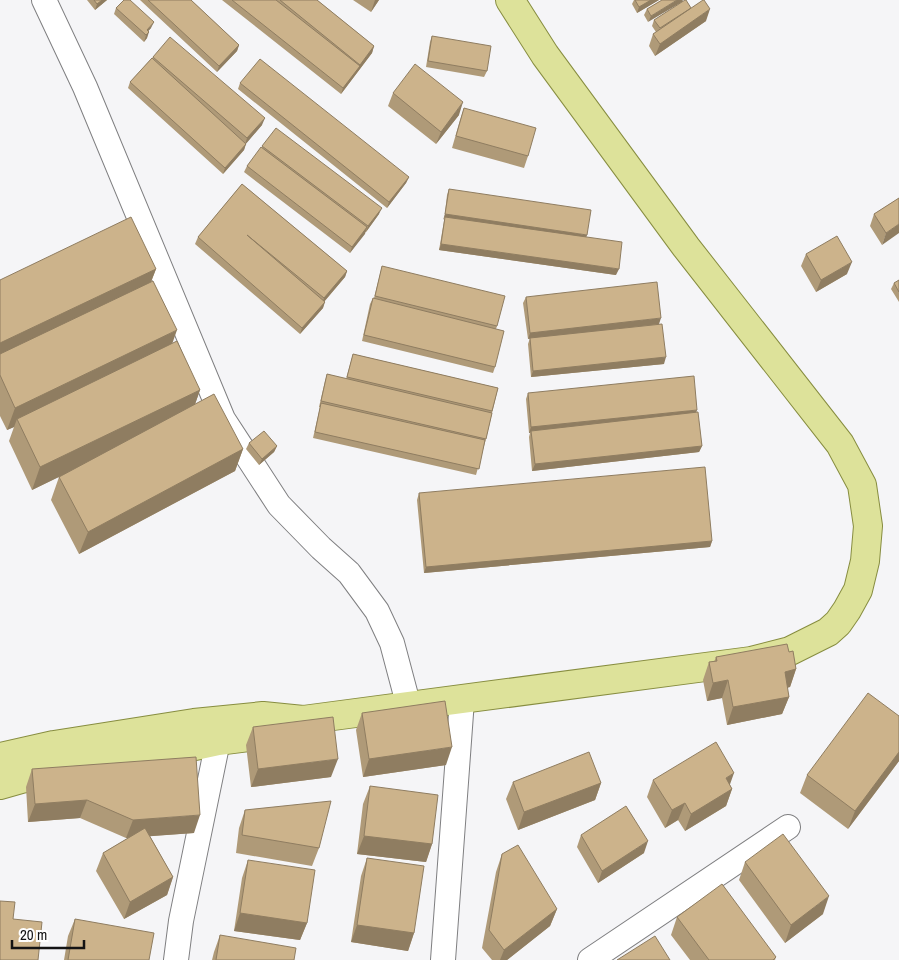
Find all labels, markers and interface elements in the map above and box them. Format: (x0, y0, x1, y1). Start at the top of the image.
scale bar (12, 918, 85, 950)
text: 20 m (20, 924, 47, 945)

